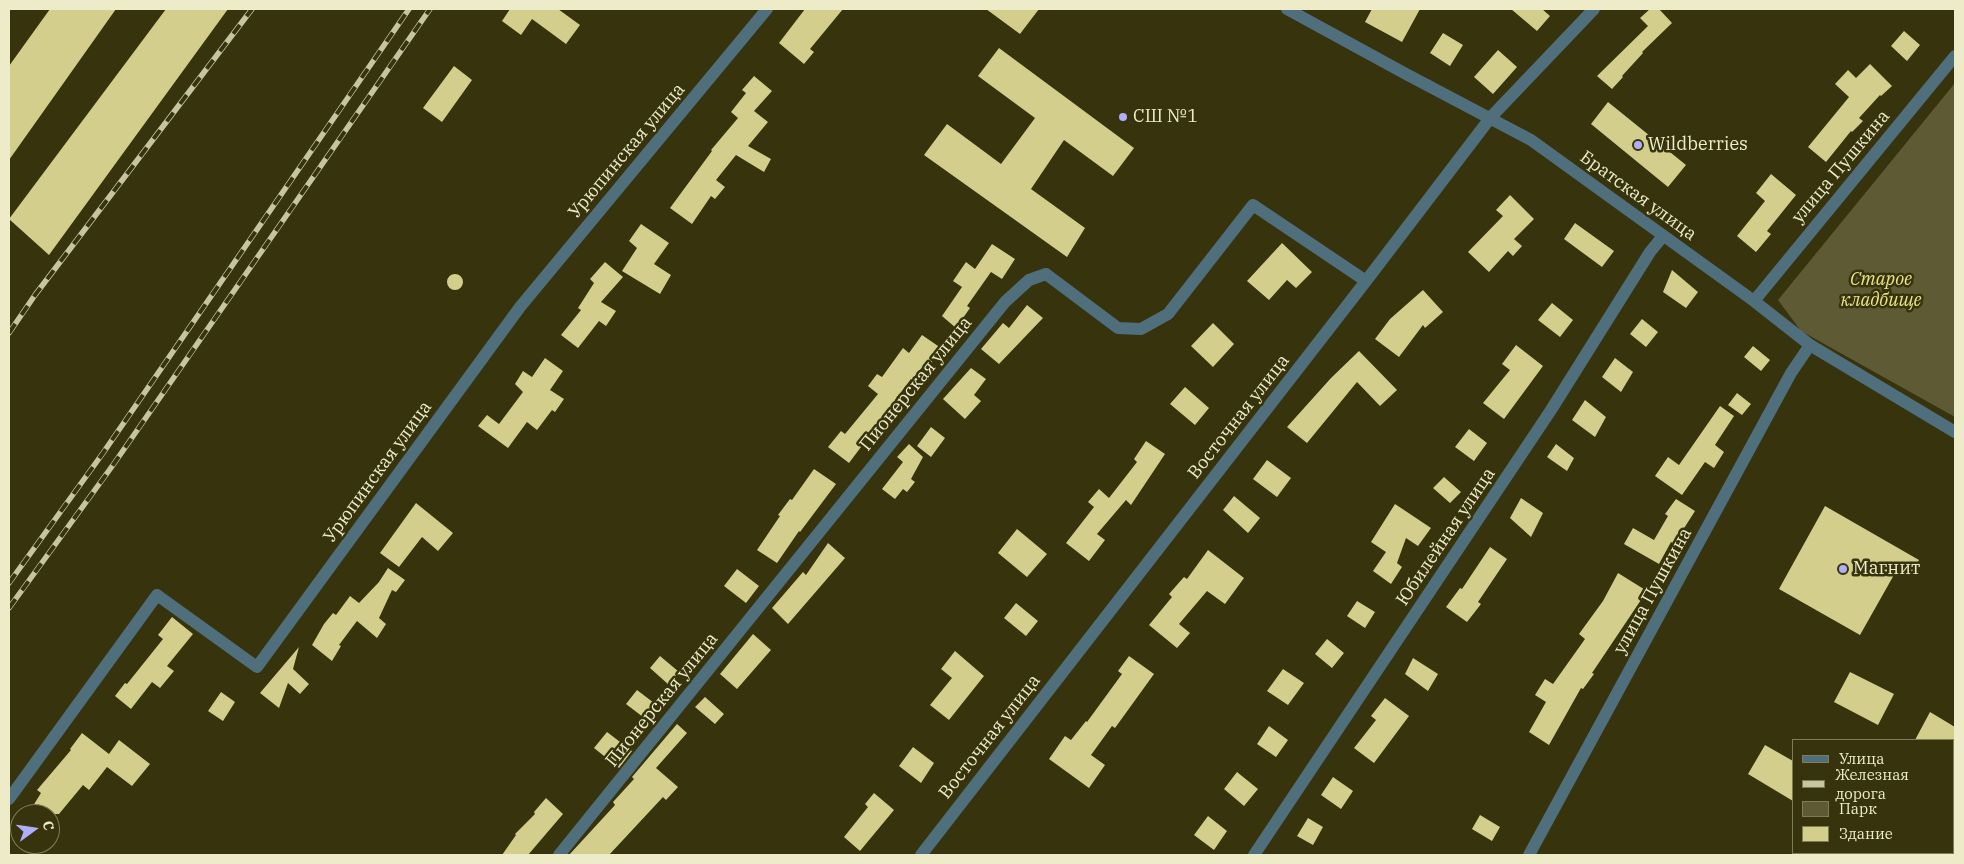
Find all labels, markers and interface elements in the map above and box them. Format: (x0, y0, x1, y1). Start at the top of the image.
street label: Урюпинская улица (564, 79, 690, 223)
place label: СШ №1 (1133, 106, 1198, 128)
street label: улица Пушкина (1787, 106, 1895, 228)
marker: СШ №1 (1117, 111, 1129, 123)
place label: Wildberries (1648, 134, 1748, 156)
marker: Wildberries (1632, 139, 1644, 151)
street label: Братская улица (1576, 146, 1700, 246)
park label: Старое кладбище (1840, 269, 1922, 312)
street label: Пионерская улица (855, 313, 977, 455)
street label: Восточная улица (1184, 351, 1294, 483)
street label: Урюпинская улица (319, 397, 437, 547)
street label: Юбилейная улица (1392, 464, 1500, 610)
street label: улица Пушкина (1609, 524, 1697, 658)
place label: Магнит (1853, 558, 1920, 580)
marker: Магнит (1837, 563, 1849, 575)
street label: Пионерская улица (601, 629, 723, 771)
street label: Восточная улица (935, 671, 1045, 803)
legend (1792, 739, 1954, 854)
text: Улица (1839, 749, 1884, 768)
text: Железная дорога (1835, 765, 1909, 803)
text: Парк (1839, 799, 1877, 818)
north arrow (10, 804, 60, 854)
text: С (39, 819, 58, 832)
text: Здание (1839, 824, 1893, 843)

